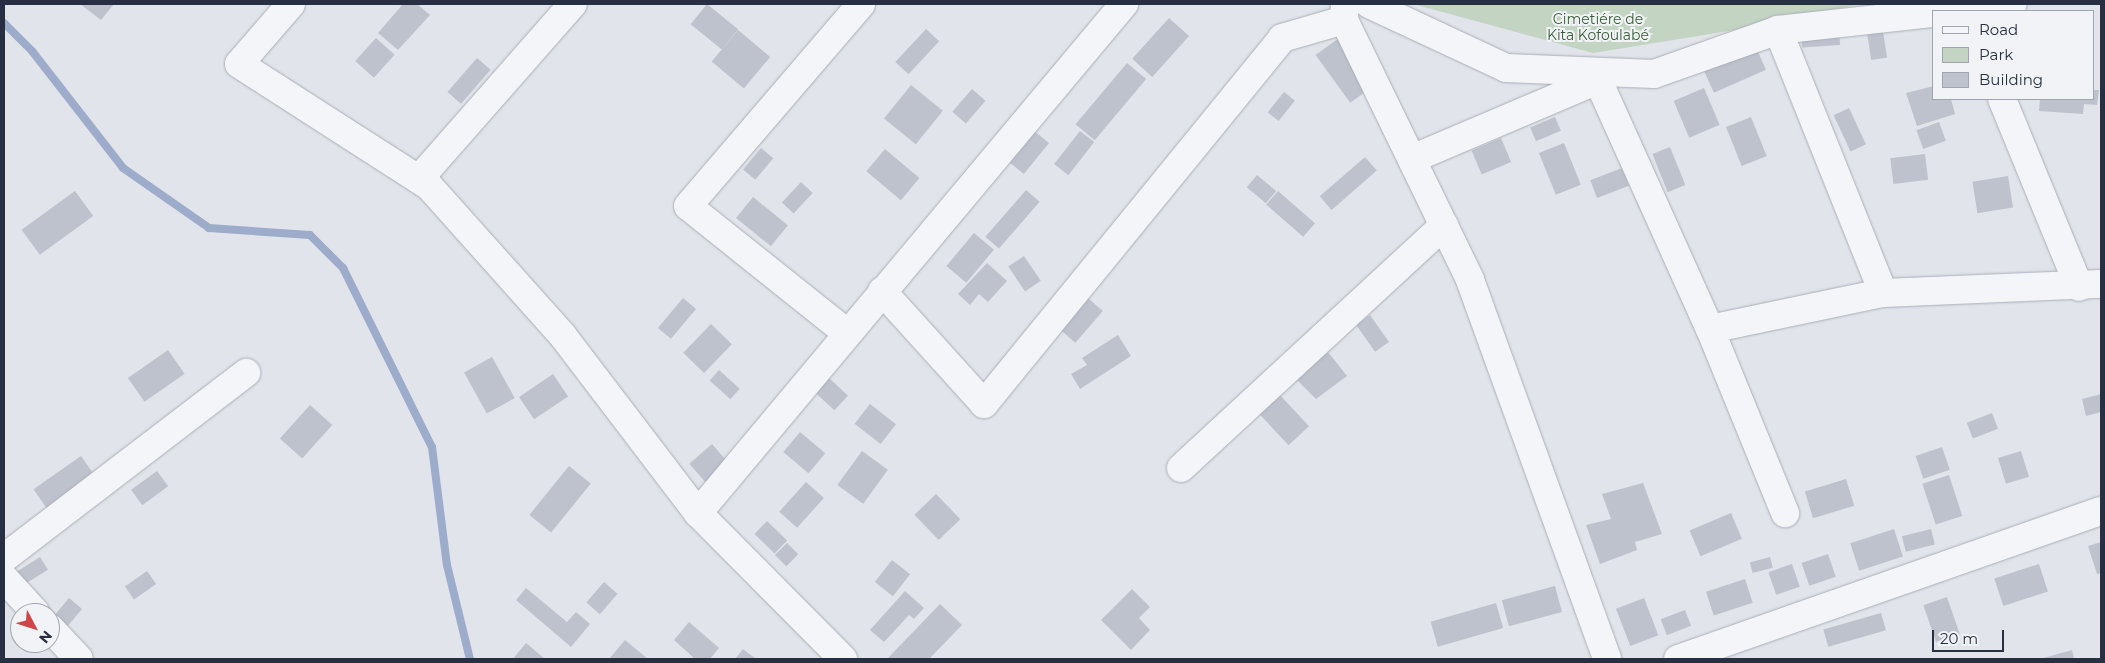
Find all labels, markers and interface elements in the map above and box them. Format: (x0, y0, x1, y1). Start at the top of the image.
legend (1932, 10, 2095, 100)
park label: Cimetiére de Kita Kofoulabé (1547, 11, 1649, 44)
text: Road (1979, 20, 2018, 39)
text: Park (1979, 45, 2013, 64)
text: Building (1979, 70, 2043, 89)
north arrow (10, 603, 60, 653)
scale bar (1935, 620, 2008, 652)
text: N (35, 627, 56, 647)
text: 20 m (1940, 629, 1978, 648)

